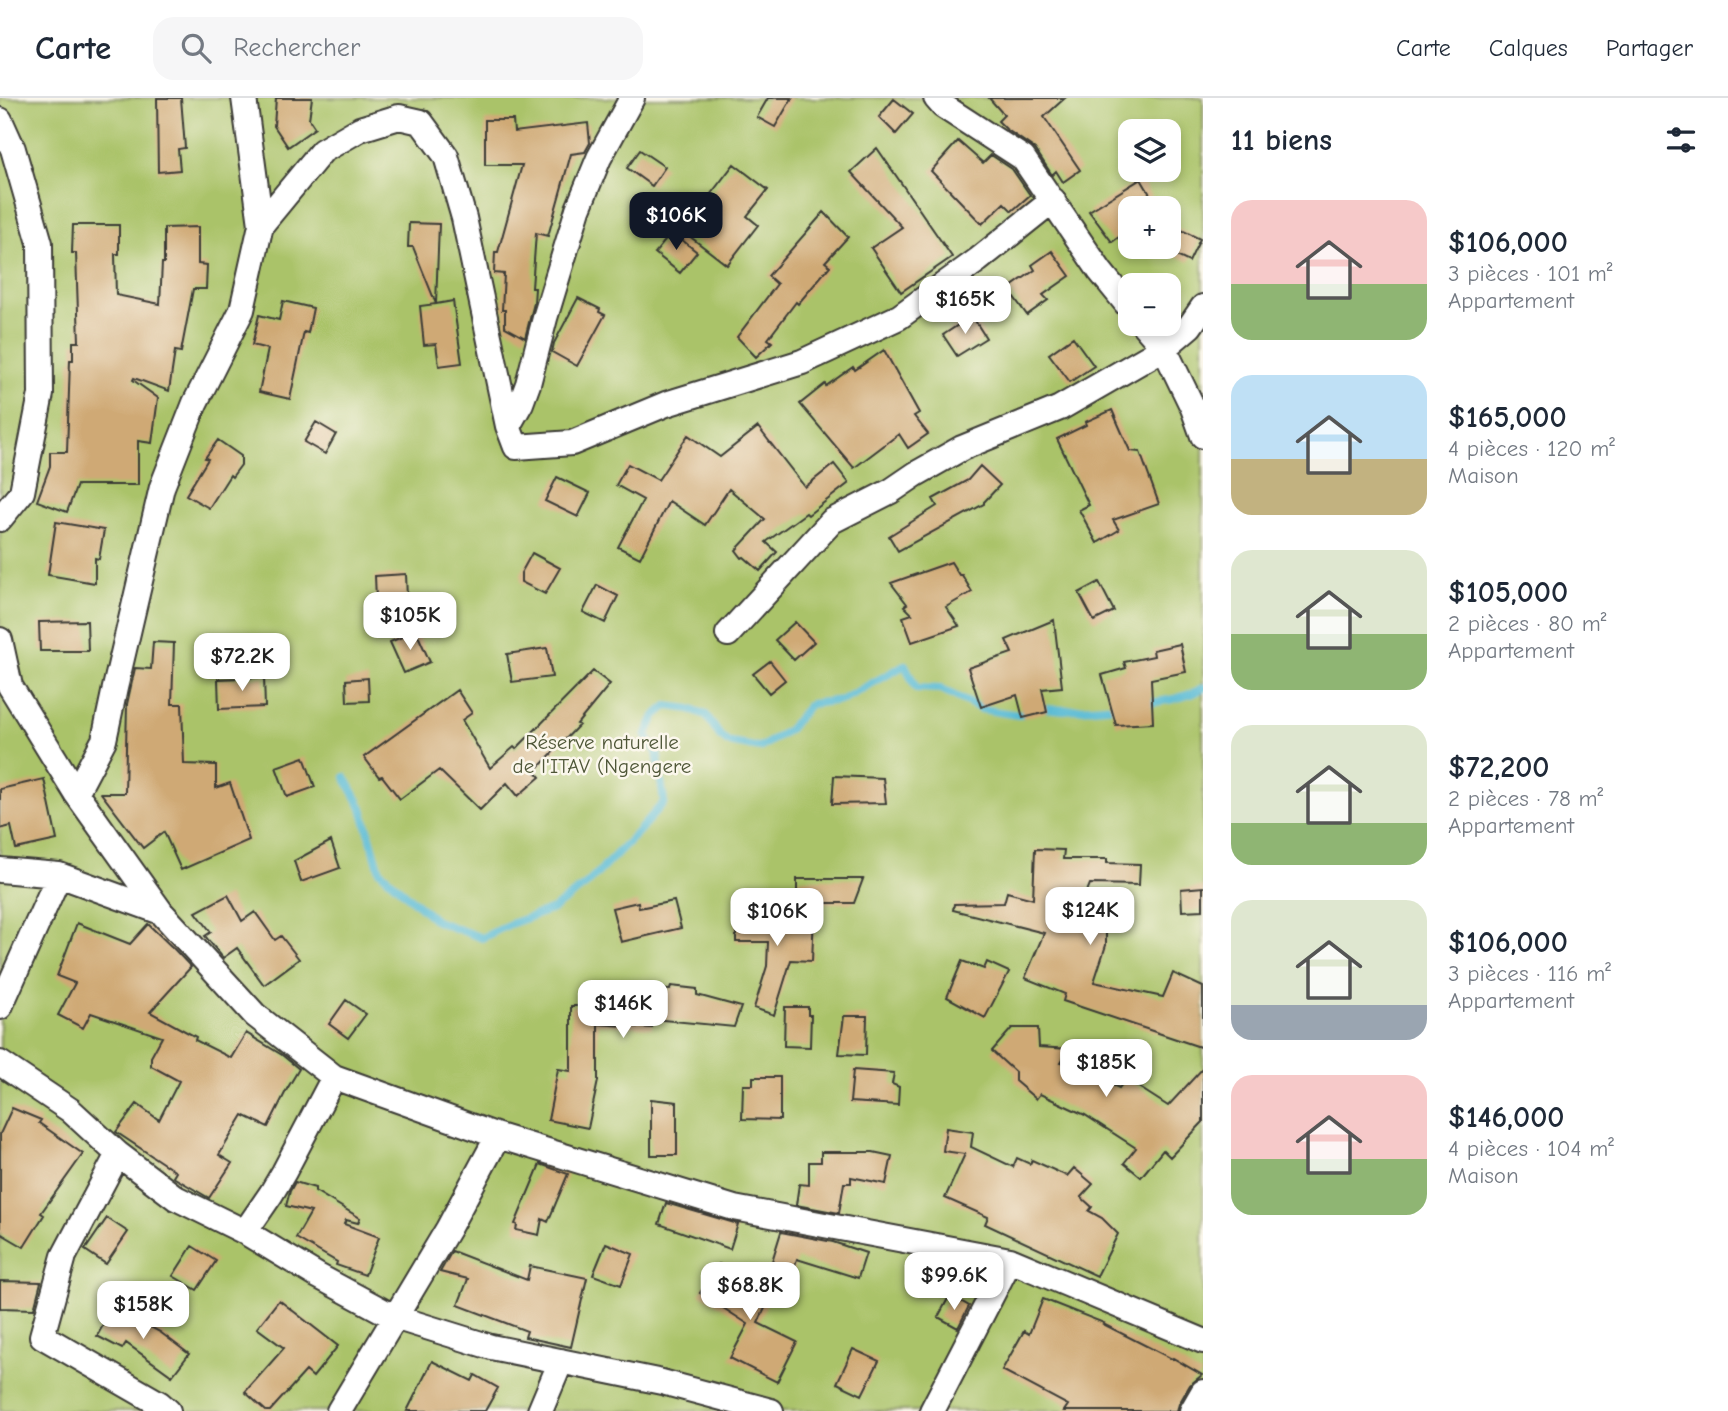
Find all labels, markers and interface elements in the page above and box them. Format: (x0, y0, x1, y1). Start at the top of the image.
search box (153, 17, 643, 80)
text: Carte (35, 29, 111, 67)
icon: search (177, 29, 215, 67)
text: Rechercher (233, 33, 360, 63)
text: Carte (1396, 34, 1451, 62)
text: Calques (1489, 34, 1568, 62)
text: Partager (1606, 34, 1693, 62)
map controls (1118, 119, 1181, 336)
button: layers (1118, 119, 1181, 182)
icon: filters (1662, 121, 1700, 159)
text: 11 biens (1231, 123, 1332, 158)
pin: $106K (627, 192, 725, 252)
button: + (1118, 196, 1181, 259)
text: $106K (645, 201, 707, 228)
text: $106,000 (1448, 225, 1568, 260)
icon: home (1287, 228, 1371, 312)
text: 3 pièces · 101 m² (1448, 260, 1613, 287)
button: − (1118, 273, 1181, 336)
pin: $165K (916, 276, 1014, 336)
text: $165K (935, 285, 995, 312)
text: Appartement (1448, 287, 1574, 314)
text: $165,000 (1448, 400, 1567, 435)
icon: home (1287, 403, 1371, 487)
text: 4 pièces · 120 m² (1448, 435, 1615, 462)
text: Maison (1448, 462, 1519, 489)
text: $105,000 (1448, 575, 1568, 610)
icon: home (1287, 578, 1371, 662)
pin: $105K (361, 592, 459, 652)
text: $105K (379, 601, 441, 628)
text: 2 pièces · 80 m² (1448, 610, 1607, 637)
pin: $72.2K (185, 634, 299, 693)
text: Appartement (1448, 637, 1574, 664)
text: $72.2K (210, 642, 274, 669)
park label: Réserve naturelle de l'ITAV (Ngengere (513, 730, 691, 778)
text: $72,200 (1448, 750, 1550, 785)
icon: home (1287, 753, 1371, 837)
text: 2 pièces · 78 m² (1448, 785, 1603, 812)
text: Appartement (1448, 812, 1574, 839)
pin: $106K (728, 888, 826, 948)
pin: $124K (1041, 888, 1139, 947)
text: $124K (1061, 896, 1119, 923)
text: $106K (746, 897, 808, 924)
text: $106,000 (1448, 925, 1568, 960)
icon: home (1287, 928, 1371, 1012)
text: 3 pièces · 116 m² (1448, 960, 1611, 987)
pin: $146K (574, 981, 672, 1040)
text: Appartement (1448, 987, 1574, 1014)
text: $146K (594, 989, 652, 1016)
pin: $185K (1057, 1040, 1155, 1099)
text: $185K (1076, 1048, 1136, 1075)
text: $146,000 (1448, 1100, 1565, 1135)
icon: home (1287, 1103, 1371, 1187)
text: 4 pièces · 104 m² (1448, 1135, 1614, 1162)
text: Maison (1448, 1162, 1519, 1189)
pin: $99.6K (897, 1252, 1011, 1312)
text: $99.6K (920, 1261, 988, 1288)
pin: $68.8K (693, 1262, 807, 1322)
text: $68.8K (717, 1271, 783, 1298)
pin: $158K (94, 1282, 192, 1341)
text: $158K (113, 1290, 173, 1317)

